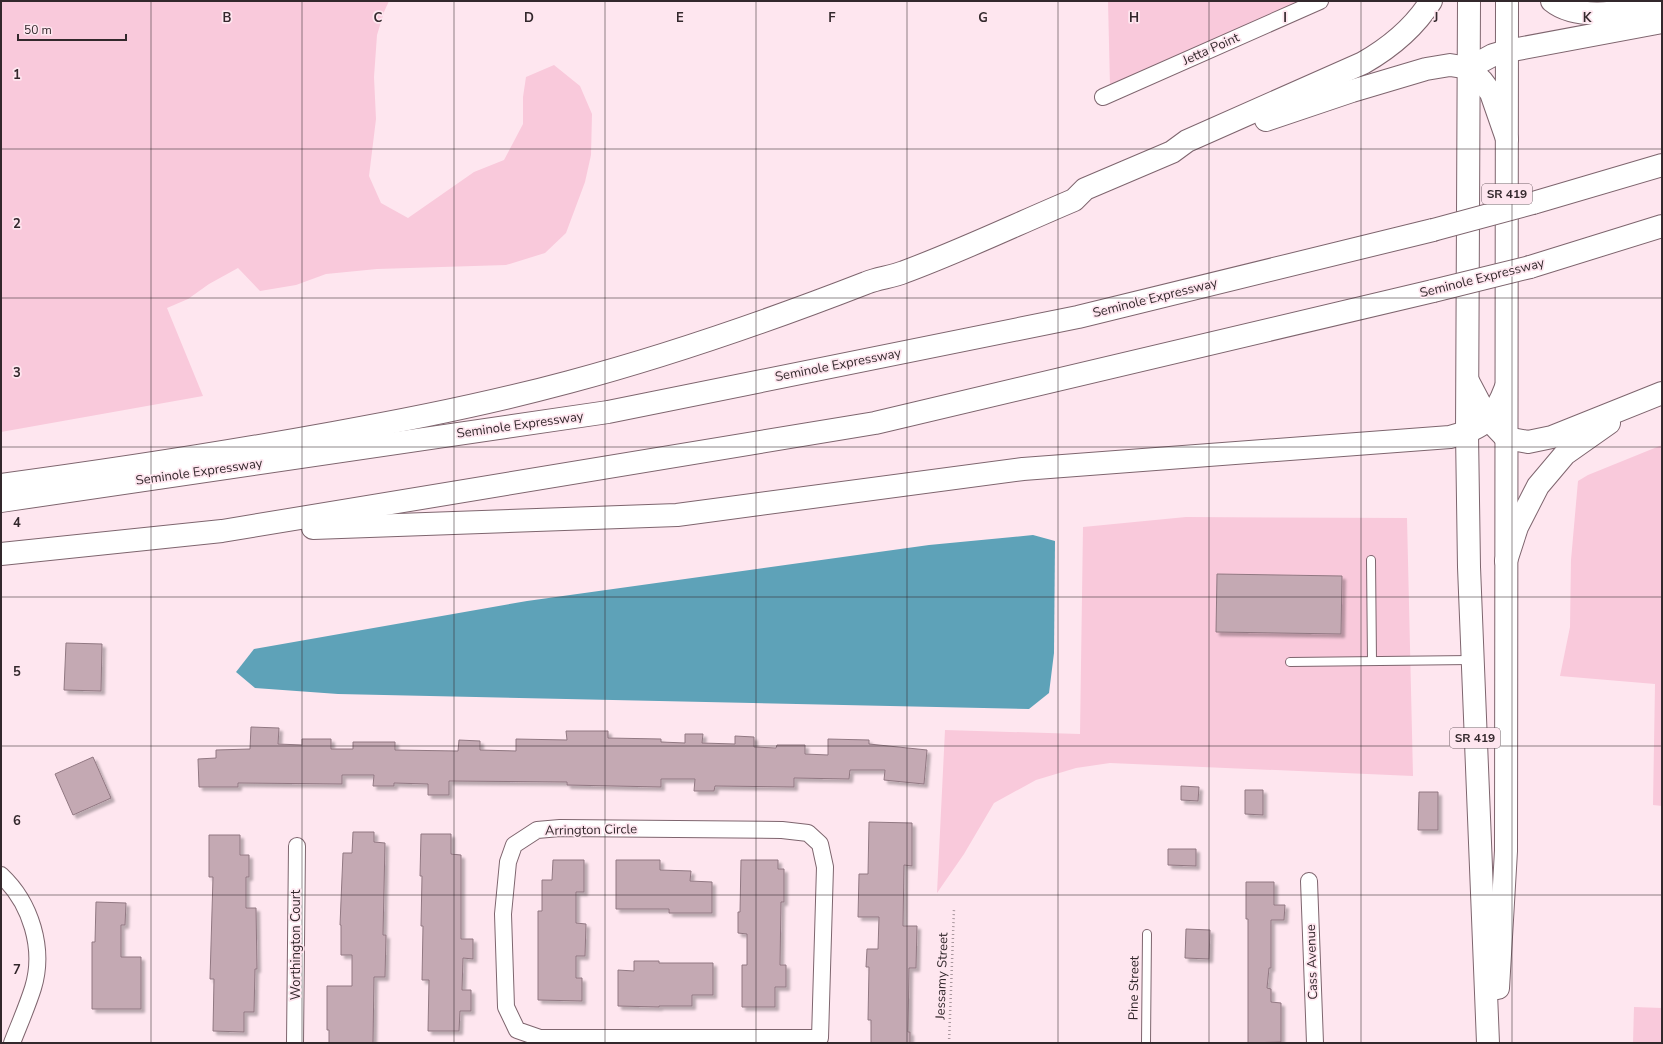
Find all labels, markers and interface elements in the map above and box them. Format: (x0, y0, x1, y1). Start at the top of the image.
text: B (223, 9, 232, 27)
text: C (374, 9, 383, 27)
text: D (524, 9, 534, 27)
text: E (676, 9, 684, 27)
text: F (828, 9, 836, 27)
text: G (978, 9, 988, 27)
text: H (1129, 9, 1139, 27)
text: I (1283, 9, 1287, 27)
text: J (1433, 9, 1438, 27)
text: K (1583, 9, 1592, 27)
scale bar (18, 16, 126, 42)
text: 50 m (24, 22, 52, 38)
street label: Jetta Point (1179, 28, 1243, 70)
text: 1 (13, 66, 21, 84)
road number: SR 419 (1482, 184, 1532, 204)
text: 2 (13, 215, 21, 233)
street label: Seminole Expressway (1418, 254, 1547, 302)
street label: Seminole Expressway (1091, 274, 1220, 322)
street label: Seminole Expressway (774, 344, 903, 386)
text: 3 (13, 364, 21, 382)
street label: Seminole Expressway (455, 407, 585, 443)
street label: Seminole Expressway (134, 454, 264, 490)
text: 4 (13, 514, 21, 532)
text: 5 (13, 663, 21, 681)
road number: SR 419 (1450, 728, 1500, 748)
text: 6 (13, 812, 21, 830)
street label: Arrington Circle (545, 820, 637, 840)
street label: Worthington Court (287, 889, 305, 1000)
street label: Cass Avenue (1302, 924, 1322, 1000)
street label: Jessamy Street (931, 932, 953, 1021)
street label: Pine Street (1124, 955, 1144, 1020)
text: 7 (13, 961, 21, 979)

